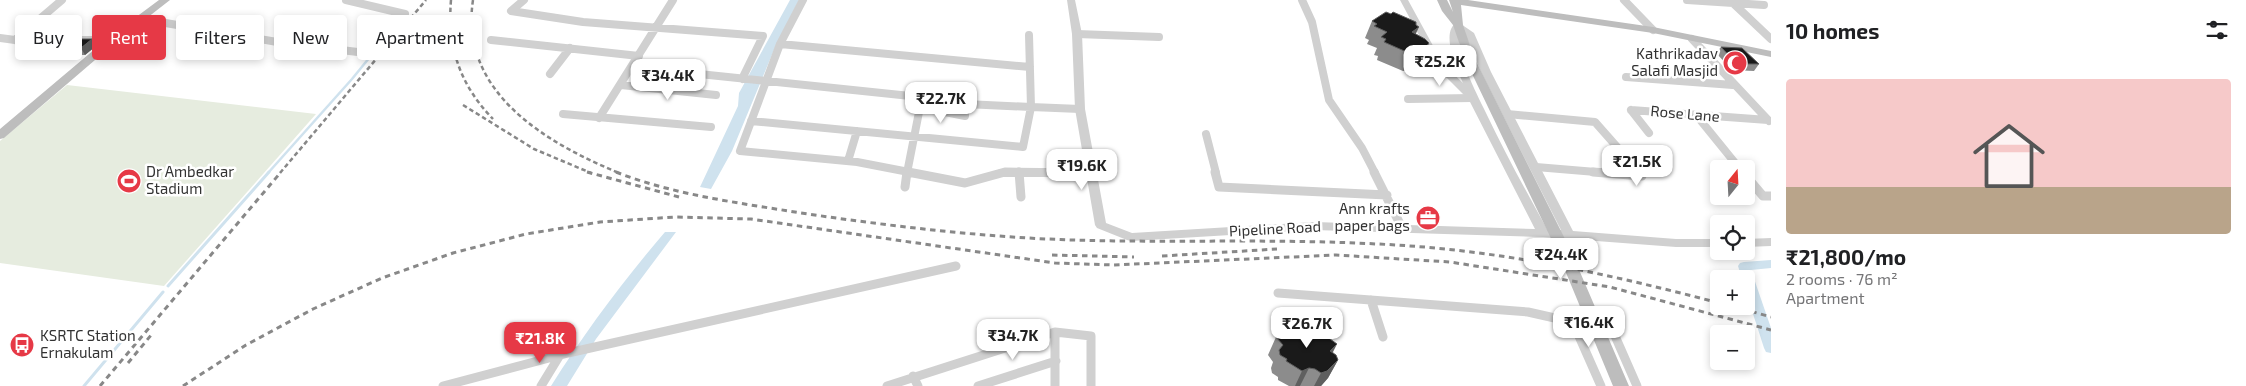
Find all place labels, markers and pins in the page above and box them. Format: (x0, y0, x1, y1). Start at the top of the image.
pin: ₹25.2K (1399, 44, 1481, 87)
place label: Kathrikadav Salafi Masjid (1631, 44, 1718, 80)
mosque icon: Kathrikadav Salafi Masjid (1722, 50, 1748, 76)
pin: ₹34.4K (627, 58, 709, 101)
pin: ₹22.7K (900, 82, 982, 124)
pin: ₹21.5K (1596, 144, 1678, 187)
pin: ₹19.6K (1041, 148, 1123, 191)
place label: Dr Ambedkar Stadium (146, 162, 234, 197)
sports icon: Dr Ambedkar Stadium (116, 168, 142, 194)
place label: Ann krafts paper bags (1334, 199, 1410, 234)
office icon: Ann krafts paper bags (1415, 205, 1441, 231)
pin: ₹24.4K (1520, 238, 1602, 280)
pin: ₹26.7K (1266, 306, 1348, 349)
pin: ₹16.4K (1548, 306, 1630, 348)
pin: ₹34.7K (972, 318, 1054, 361)
pin: ₹21.8K (499, 322, 581, 364)
place label: KSRTC Station Ernakulam (40, 326, 136, 361)
bus stop icon: KSRTC Station Ernakulam (9, 332, 35, 358)

